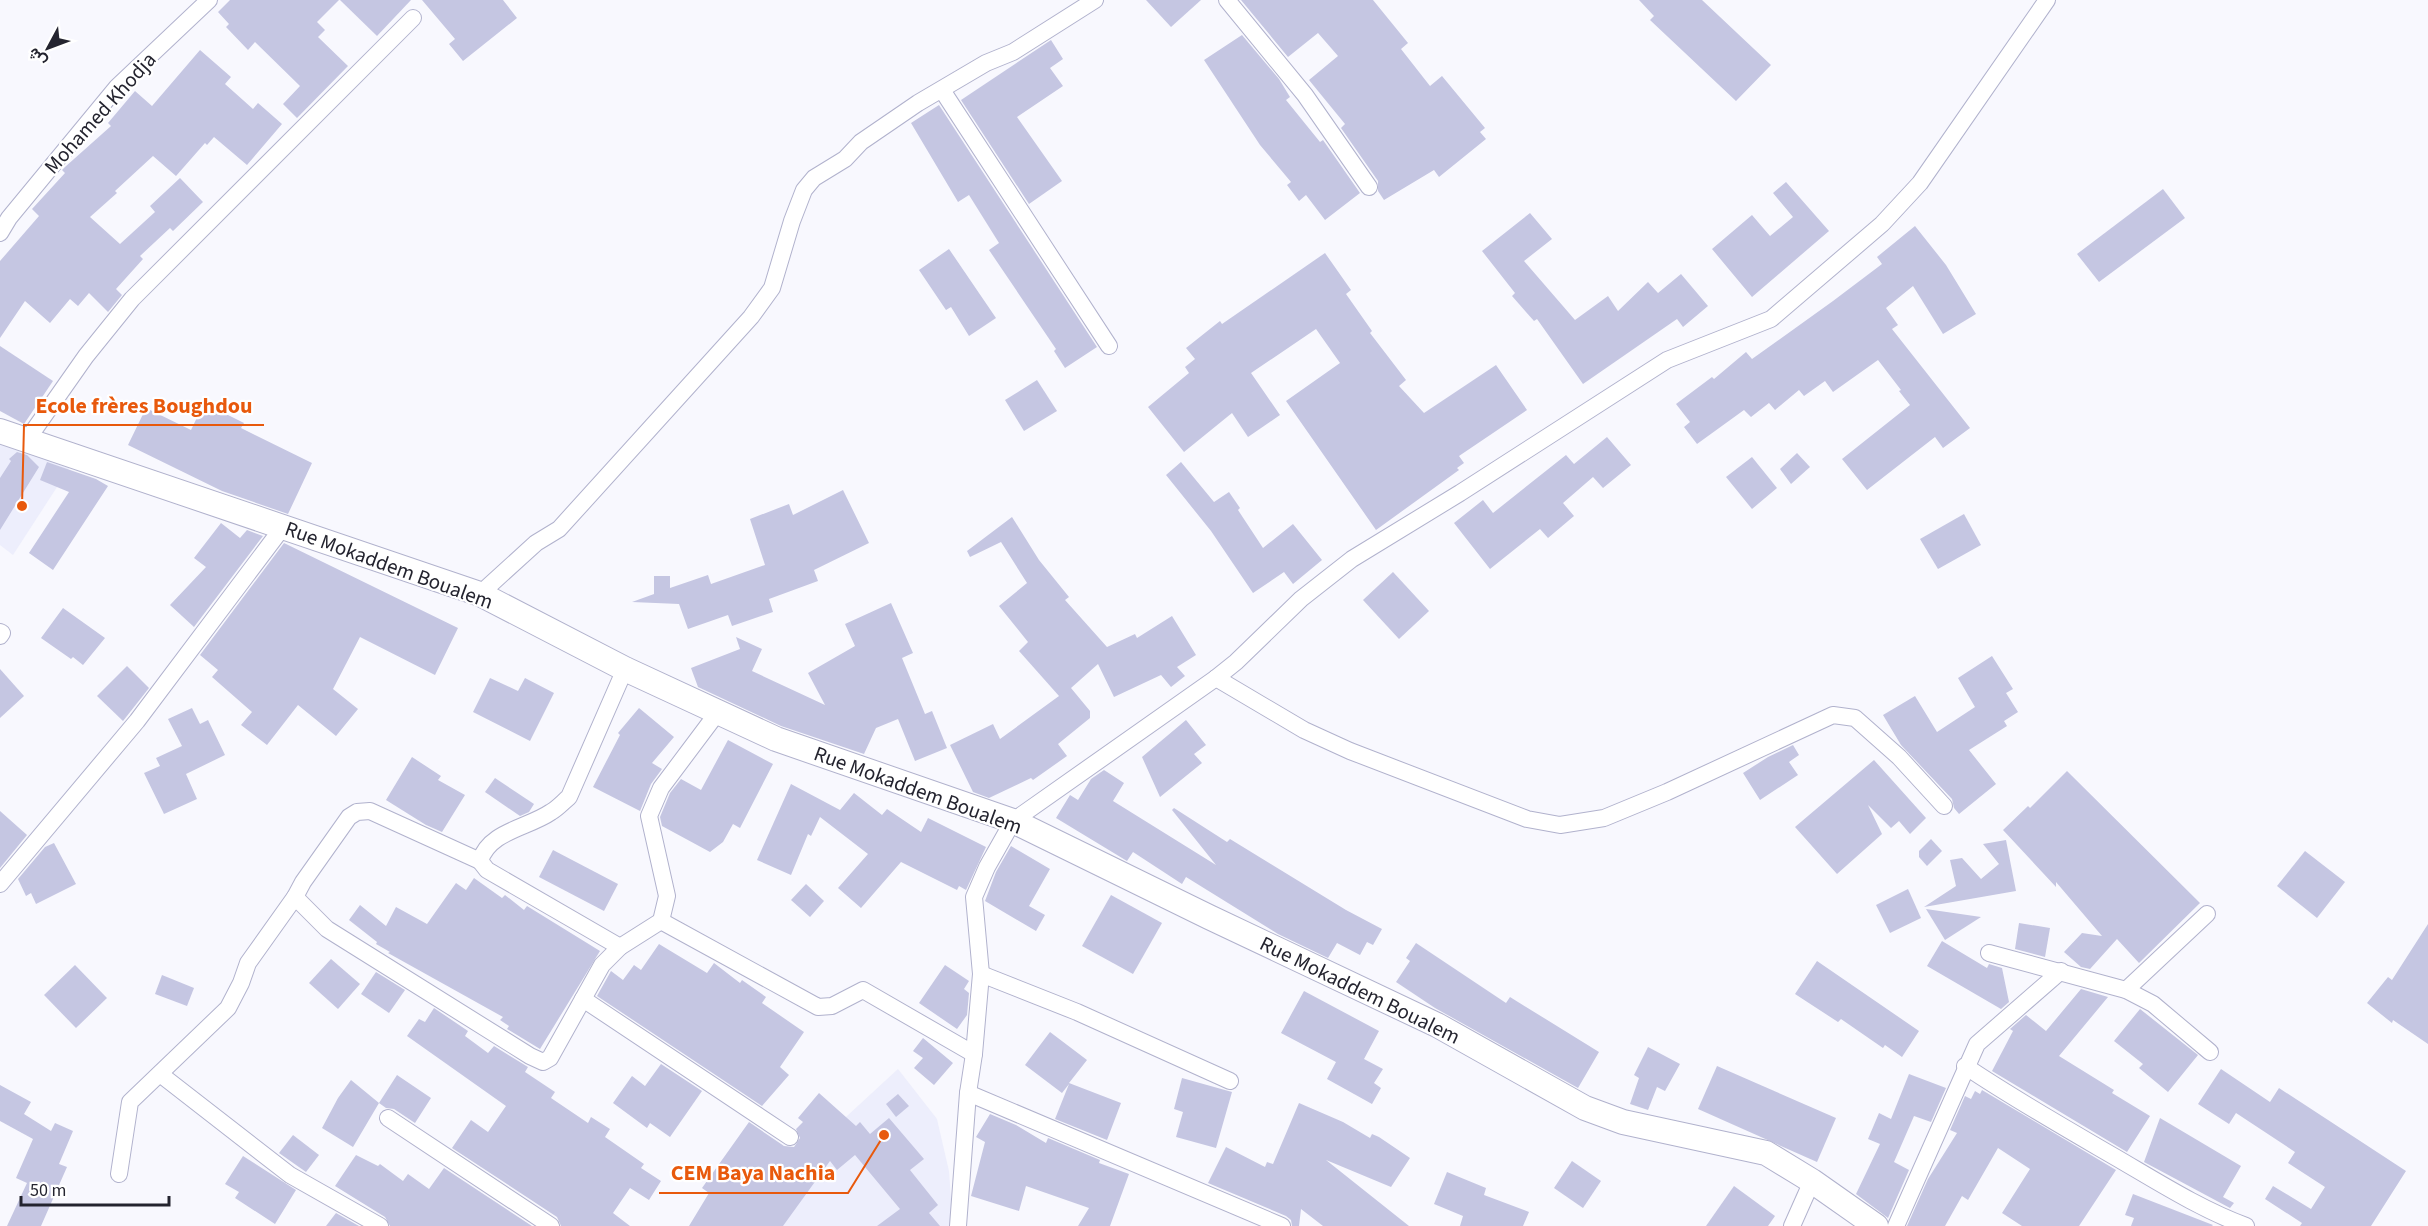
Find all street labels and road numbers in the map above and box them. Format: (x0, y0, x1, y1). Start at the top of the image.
street label: Mohamed Khodja (37, 45, 163, 181)
street label: Rue Mokaddem Boualem (281, 513, 497, 617)
street label: Rue Mokaddem Boualem (810, 738, 1026, 842)
street label: Rue Mokaddem Boualem (1255, 928, 1465, 1052)

